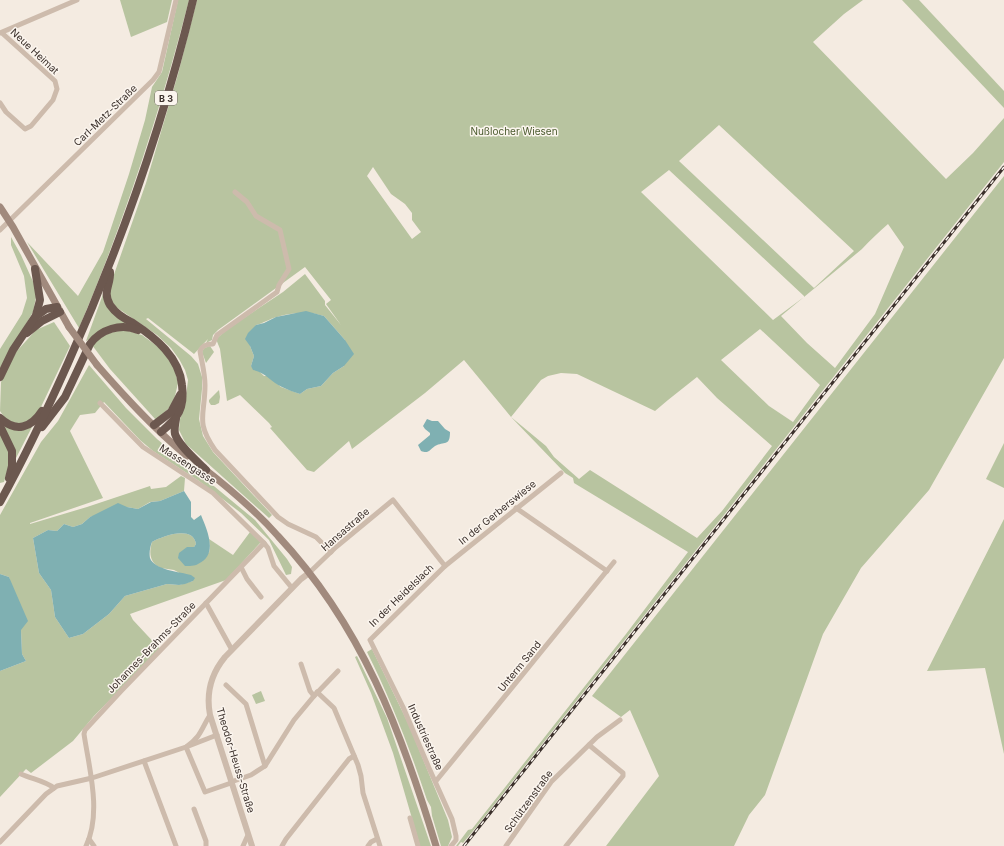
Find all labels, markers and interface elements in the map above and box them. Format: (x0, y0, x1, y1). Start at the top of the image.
street label: Neue Heimat (9, 26, 62, 77)
street label: Carl-Metz-Straße (71, 82, 139, 148)
road number: B 3 (155, 91, 177, 105)
park label: Nußlocher Wiesen (470, 125, 558, 137)
street label: Massengasse (157, 441, 219, 487)
street label: In der Gerberswiese (456, 477, 538, 547)
street label: Hansastraße (319, 505, 372, 553)
street label: In der Heidelslach (366, 561, 436, 629)
street label: Johannes-Brahms-Straße (104, 599, 198, 695)
street label: Unterm Sand (495, 638, 543, 694)
street label: Industriestraße (406, 702, 446, 772)
street label: Theodor-Heuss-Straße (214, 706, 258, 814)
street label: Schützenstraße (501, 767, 555, 835)

